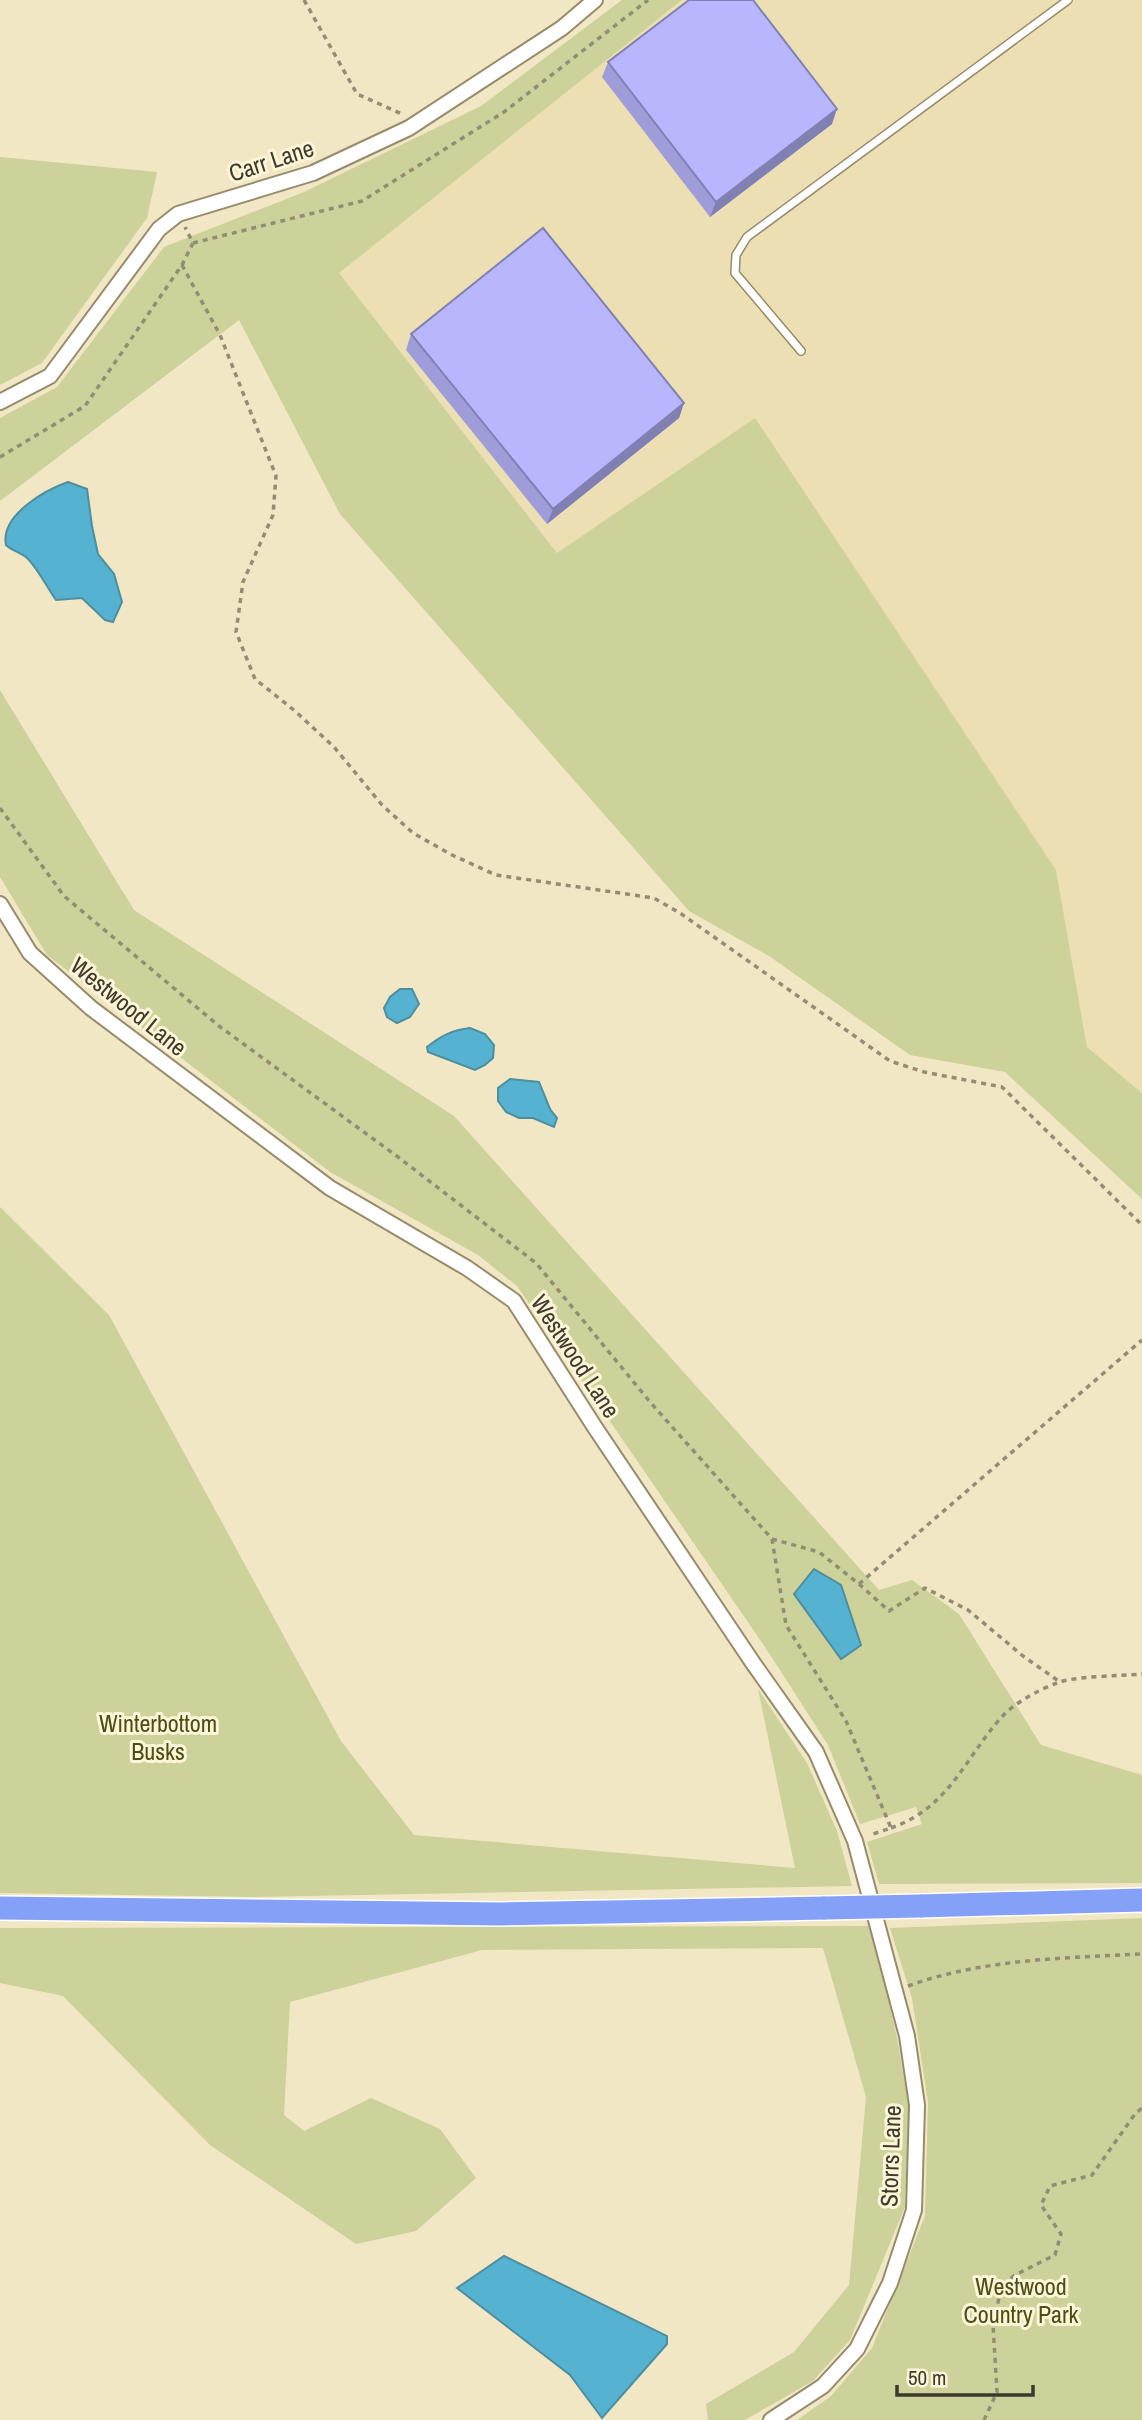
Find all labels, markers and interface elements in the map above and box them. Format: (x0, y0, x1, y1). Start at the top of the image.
street label: Carr Lane (224, 131, 318, 189)
street label: Westwood Lane (64, 949, 194, 1063)
street label: Westwood Lane (524, 1288, 628, 1424)
park label: Winterbottom Busks (99, 1707, 217, 1767)
street label: Storrs Lane (872, 2105, 908, 2207)
park label: Westwood Country Park (964, 2270, 1079, 2330)
scale bar (897, 2354, 1034, 2398)
text: 50 m (908, 2363, 946, 2392)

